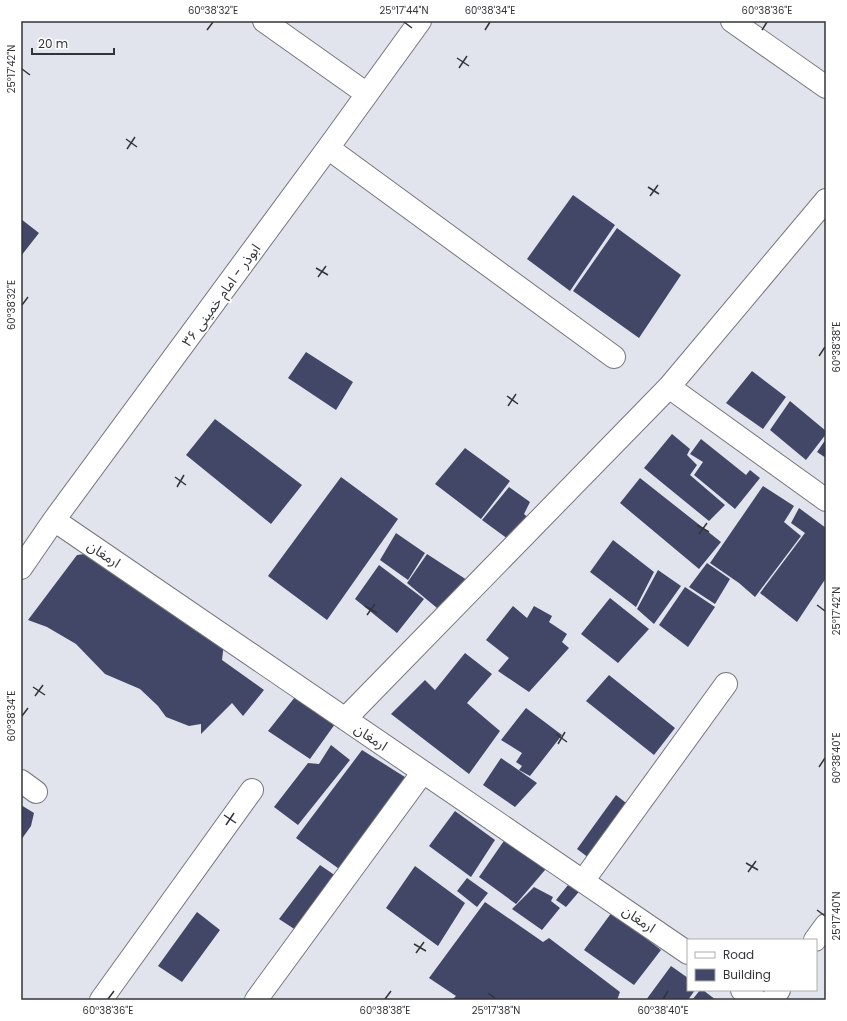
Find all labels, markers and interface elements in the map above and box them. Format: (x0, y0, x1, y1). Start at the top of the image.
text: 60°38'32"E (188, 3, 238, 18)
text: 25°17'44"N (380, 3, 428, 18)
text: 60°38'34"E (465, 3, 515, 18)
text: 60°38'36"E (742, 3, 792, 18)
scale bar (32, 30, 114, 56)
text: 20 m (38, 35, 68, 52)
text: 25°17'42"N (4, 45, 19, 93)
street label: ابوذر - امام خمینی ۳۶ (177, 240, 266, 351)
text: 60°38'32"E (4, 280, 19, 330)
text: 60°38'38"E (829, 322, 844, 372)
street label: ارمغان (83, 536, 125, 572)
text: 25°17'42"N (829, 587, 844, 635)
text: 60°38'34"E (4, 691, 19, 741)
street label: ارمغان (350, 719, 392, 755)
text: 60°38'40"E (829, 732, 844, 784)
text: 25°17'40"N (829, 892, 844, 940)
street label: ارمغان (618, 901, 660, 937)
legend (687, 939, 817, 991)
text: Road (723, 946, 754, 963)
text: Building (723, 966, 771, 983)
text: 60°38'36"E (83, 1003, 133, 1018)
text: 60°38'38"E (360, 1003, 410, 1018)
text: 25°17'38"N (472, 1003, 520, 1018)
text: 60°38'40"E (637, 1003, 689, 1018)

